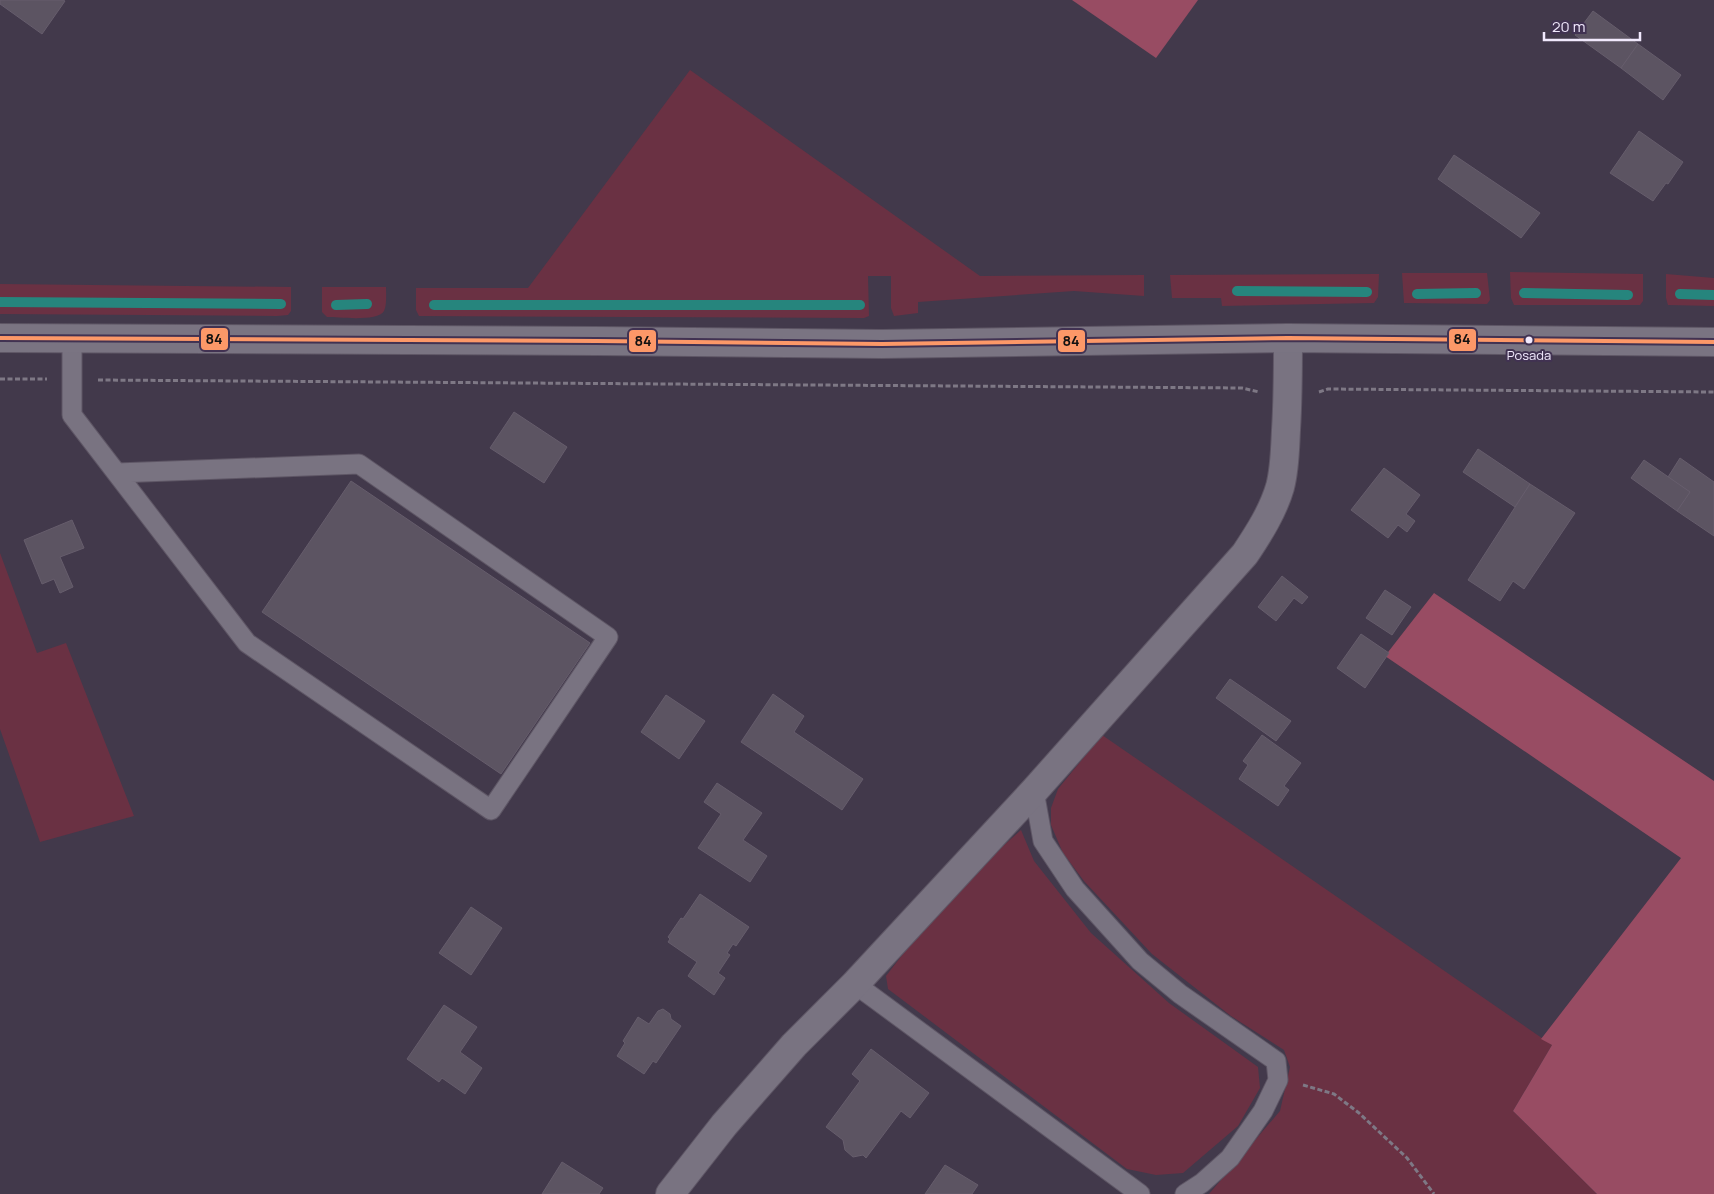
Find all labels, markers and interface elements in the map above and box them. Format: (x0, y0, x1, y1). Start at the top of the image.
scale bar (1544, 10, 1640, 42)
text: 20 m (1552, 16, 1585, 37)
line badge: 84 (200, 327, 229, 351)
line badge: 84 (1448, 328, 1477, 352)
text: 84 (205, 329, 223, 348)
line badge: 84 (628, 329, 657, 353)
line badge: 84 (1057, 329, 1086, 353)
text: 84 (1453, 329, 1471, 348)
text: 84 (634, 331, 652, 350)
text: 84 (1062, 331, 1080, 350)
marker: Posada (1524, 335, 1534, 345)
place label: Posada (1507, 346, 1551, 364)

